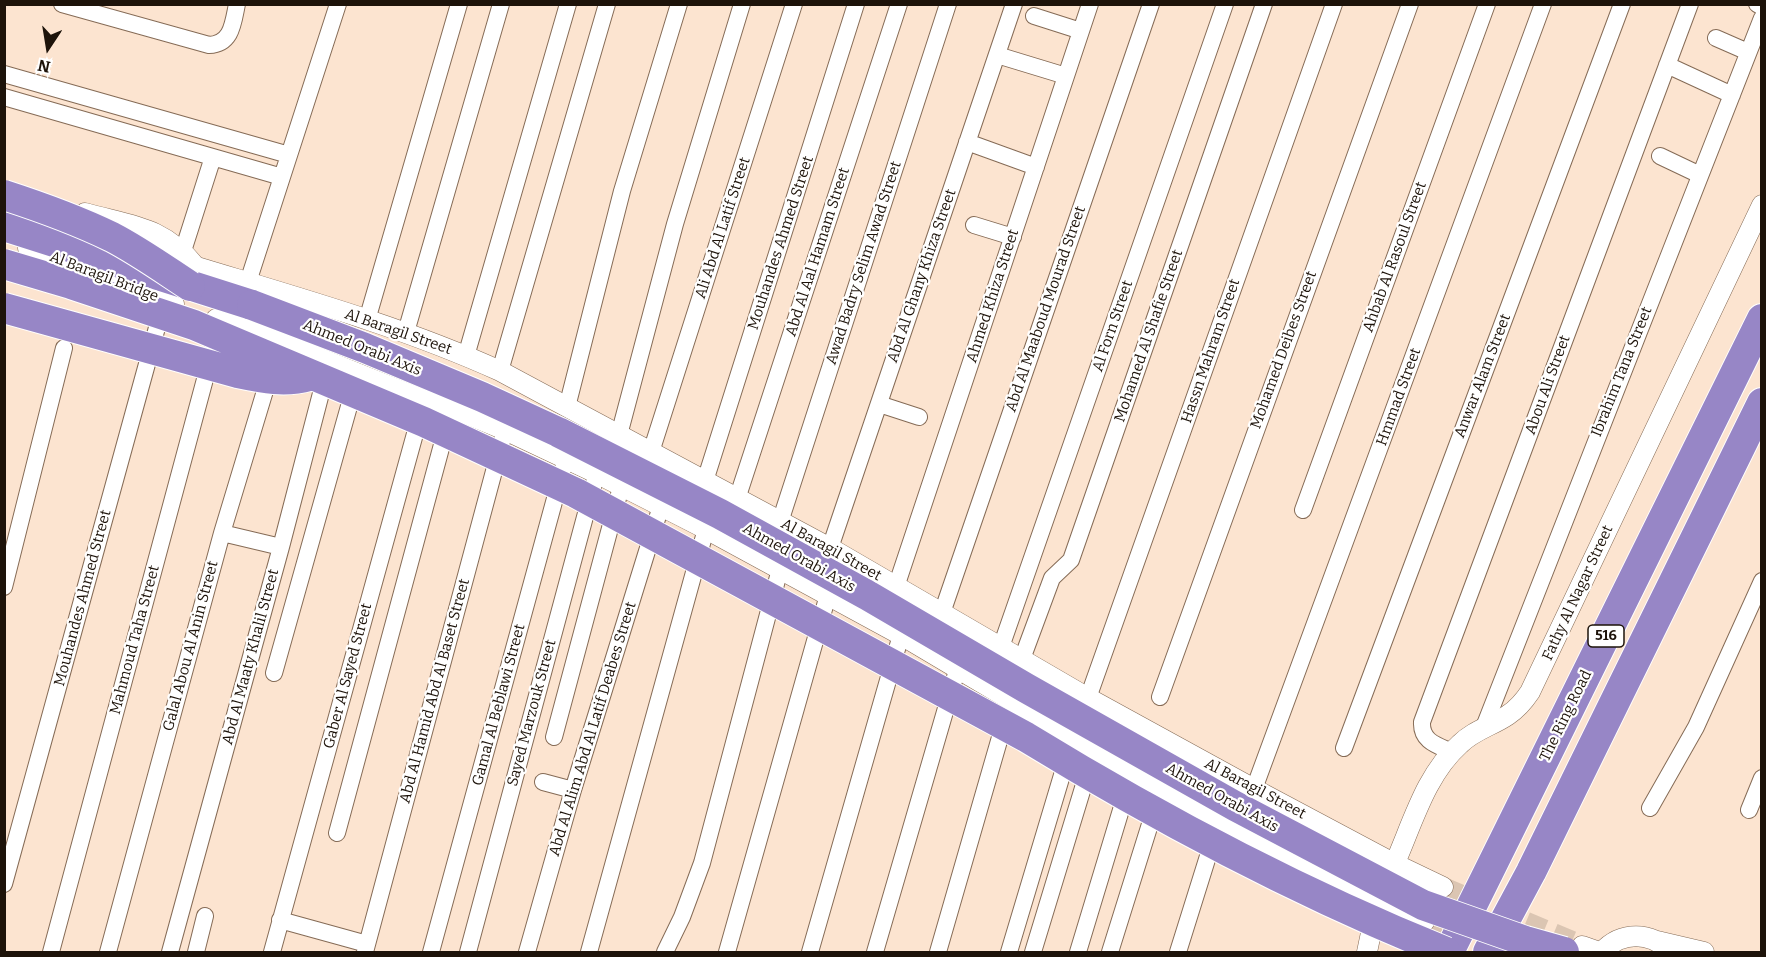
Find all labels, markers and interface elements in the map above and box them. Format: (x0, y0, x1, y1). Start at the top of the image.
north arrow (18, 18, 78, 78)
text: N (36, 56, 52, 77)
street label: Mouhandes Ahmed Street (744, 154, 818, 332)
street label: Ali Abd Al Latif Street (692, 155, 754, 301)
street label: Awad Badry Selim Awad Street (823, 159, 905, 367)
street label: Abd Al Aal Hamam Street (782, 165, 854, 339)
street label: Ahbab Al Rasoul Street (1359, 179, 1431, 335)
street label: Abd Al Ghany Khiza Street (884, 187, 960, 365)
street label: Abd Al Maaboud Mourad Street (1002, 204, 1090, 414)
street label: Ahmed Khiza Street (963, 227, 1023, 365)
street label: Mohamed Al Shafie Street (1111, 247, 1187, 425)
street label: Al Baragil Bridge (47, 248, 161, 306)
street label: Mohamed Deibes Street (1247, 269, 1321, 431)
street label: Hassn Mahram Street (1178, 276, 1244, 426)
street label: Al Forn Street (1089, 278, 1137, 374)
street label: Ibrahim Tana Street (1588, 304, 1656, 440)
street label: Al Baragil Street (342, 305, 454, 359)
street label: Anwar Alam Street (1451, 311, 1515, 441)
street label: Ahmed Orabi Axis (300, 316, 424, 380)
street label: Abou Ali Street (1522, 333, 1574, 437)
street label: Hmmad Street (1373, 346, 1425, 448)
street label: Mouhandes Ahmed Street (51, 508, 115, 688)
street label: Al Baragil Street (778, 515, 884, 585)
street label: Ahmed Orabi Axis (739, 520, 859, 596)
street label: Fathy Al Nagar Street (1539, 522, 1617, 664)
street label: Galal Abou Al Anin Street (160, 559, 222, 733)
street label: Mahmoud Taha Street (106, 563, 164, 717)
street label: Abd Al Maaty Khalil Street (219, 567, 283, 747)
street label: Abd Al Hamid Abd Al Baset Street (396, 577, 474, 805)
street label: Abd Al Alim Abd Al Latif Deabes Street (546, 600, 640, 858)
street label: Gaber Al Sayed Street (320, 601, 376, 751)
street label: Gamal Al Beblawi Street (469, 622, 529, 788)
road number: 516 (1588, 625, 1624, 647)
street label: Sayed Marzouk Street (504, 638, 560, 788)
street label: The Ring Road (1536, 667, 1596, 765)
street label: Al Baragil Street (1201, 755, 1309, 823)
street label: Ahmed Orabi Axis (1162, 760, 1282, 836)

